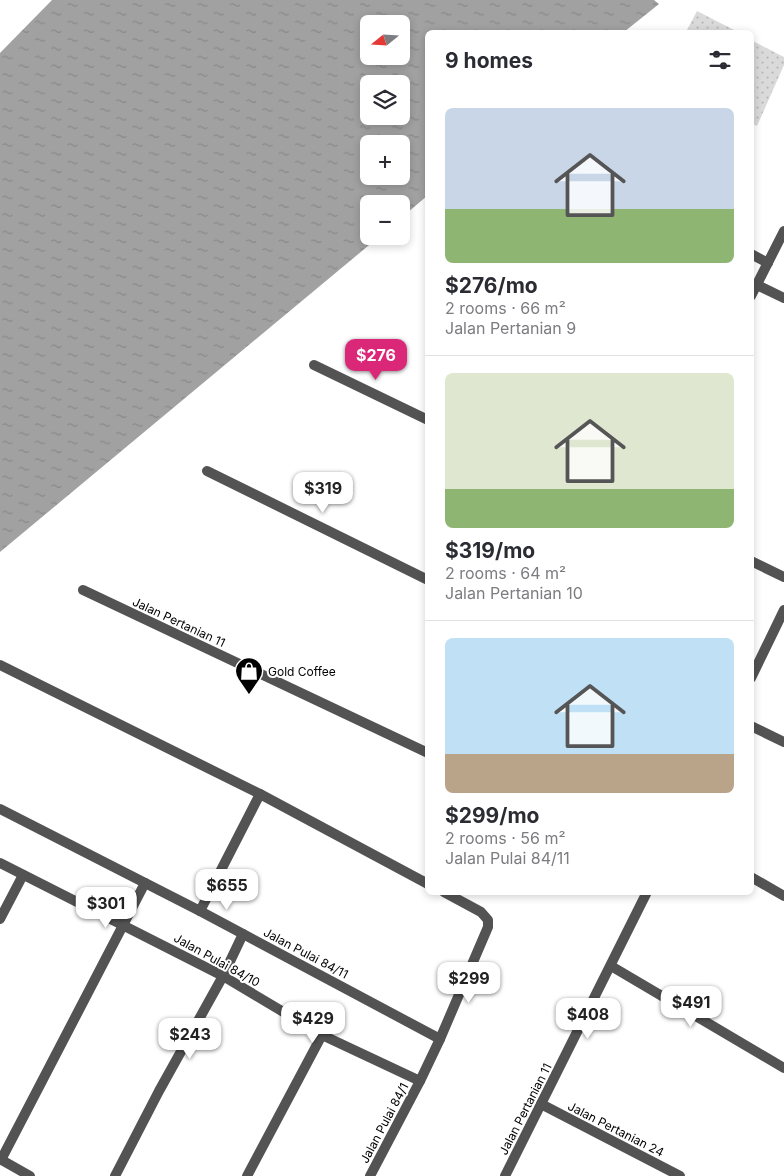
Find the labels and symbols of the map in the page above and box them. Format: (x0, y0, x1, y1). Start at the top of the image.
north arrow (360, 15, 410, 65)
pin: $276 (346, 338, 406, 381)
pin: $319 (293, 472, 353, 514)
street label: Jalan Pertanian 11 (130, 594, 228, 650)
shop icon: Gold Coffee (234, 656, 264, 695)
place label: Gold Coffee (268, 664, 336, 679)
pin: $655 (197, 868, 257, 911)
pin: $301 (76, 886, 136, 929)
street label: Jalan Pulai 84/11 (261, 924, 351, 982)
street label: Jalan Pulai 84/10 (171, 930, 263, 990)
pin: $299 (439, 962, 499, 1004)
pin: $491 (661, 986, 721, 1028)
pin: $408 (558, 998, 618, 1040)
pin: $429 (283, 1002, 343, 1044)
pin: $243 (160, 1018, 220, 1060)
street label: Jalan Pertanian 11 (495, 1061, 555, 1157)
street label: Jalan Pulai 84/1 (357, 1080, 411, 1166)
street label: Jalan Pertanian 24 (565, 1098, 667, 1160)

